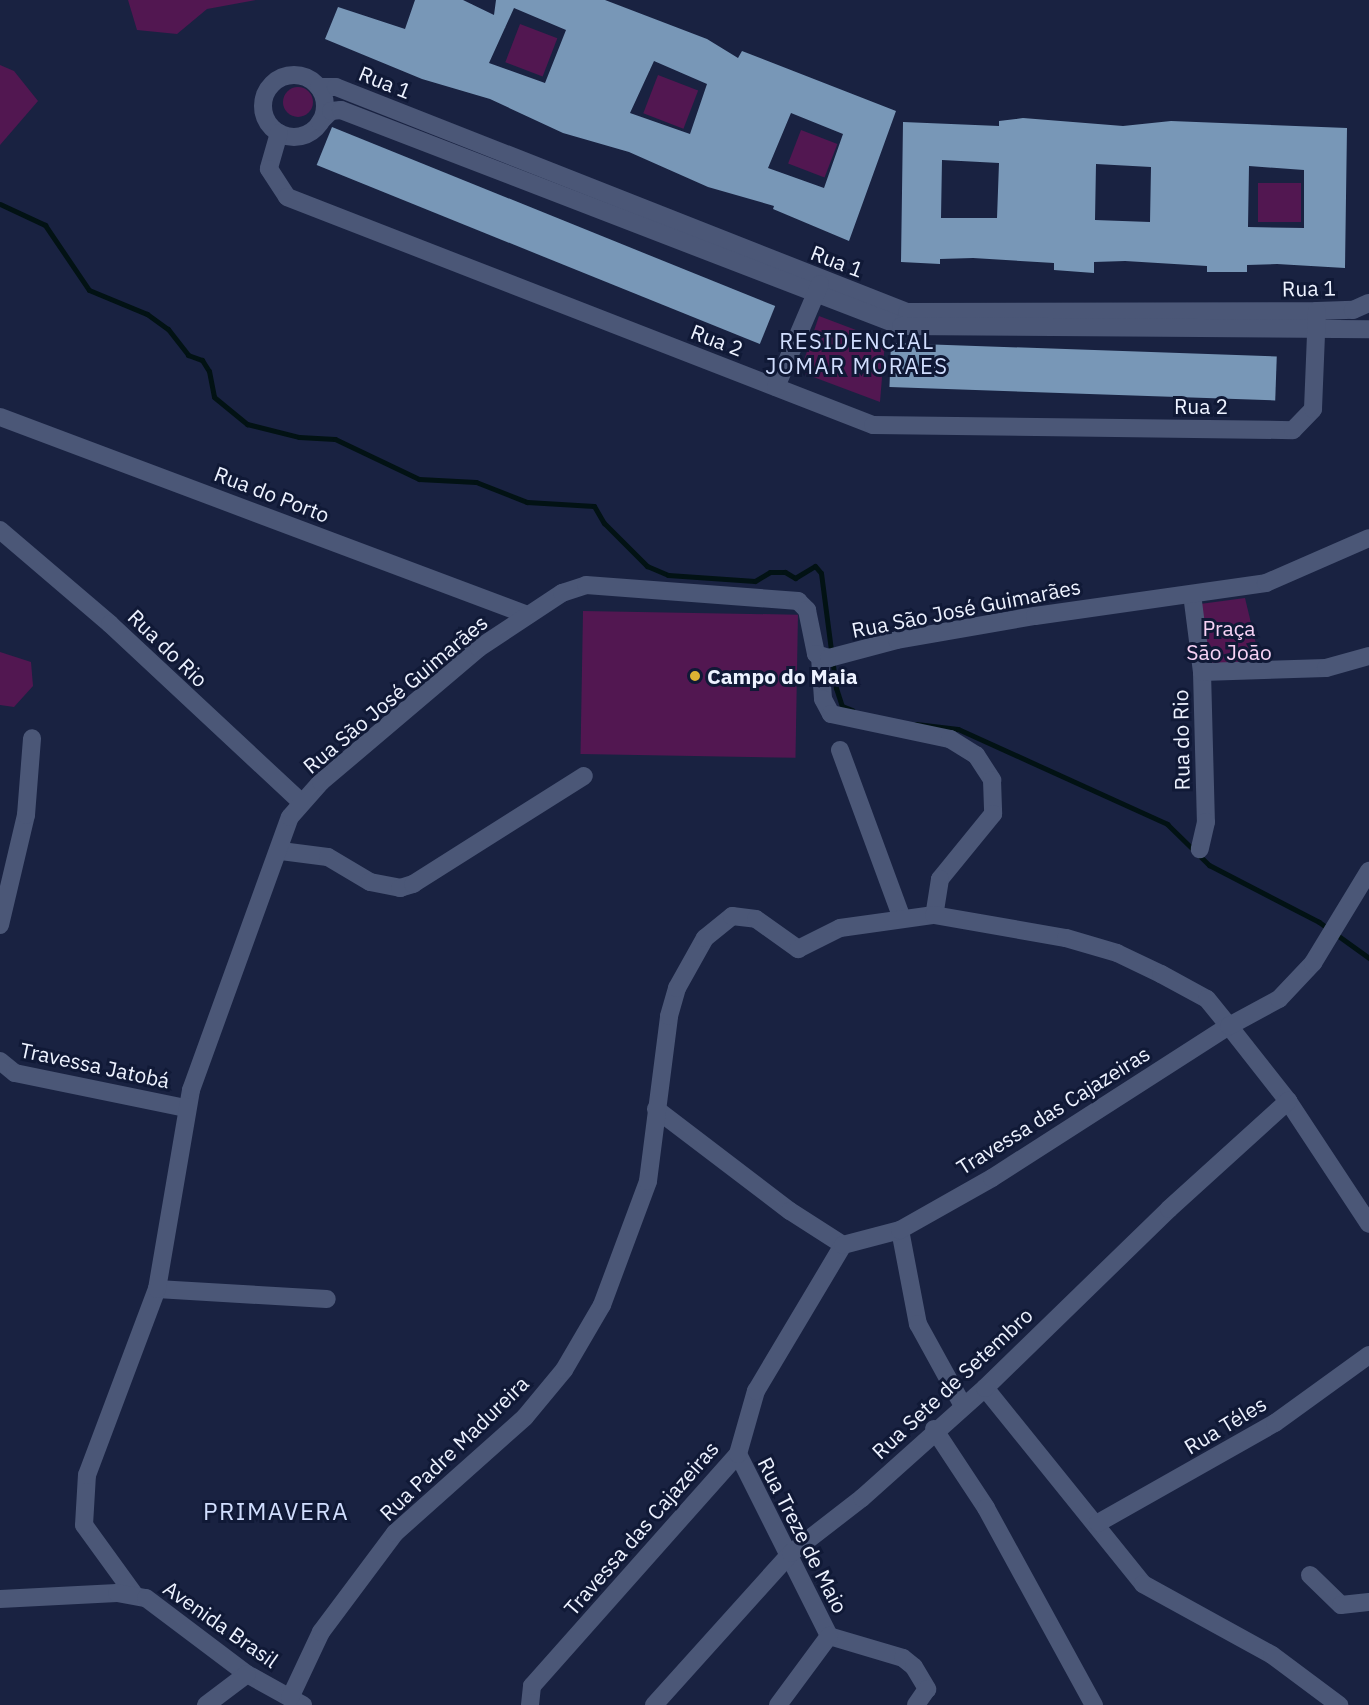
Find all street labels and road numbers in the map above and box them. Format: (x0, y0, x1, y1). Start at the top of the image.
street label: Rua 1 (355, 60, 415, 104)
street label: Rua 1 (807, 240, 867, 282)
street label: Rua 1 (1282, 275, 1336, 301)
street label: Rua 2 (687, 319, 747, 361)
street label: Rua 2 (1174, 393, 1228, 419)
street label: Rua do Porto (211, 460, 333, 528)
street label: Rua São José Guimarães (849, 573, 1083, 643)
street label: Rua do Rio (123, 604, 213, 692)
street label: Rua São José Guimarães (298, 610, 492, 778)
street label: Rua do Rio (1168, 689, 1194, 791)
street label: Travessa Jatobá (18, 1037, 172, 1093)
street label: Travessa das Cajazeiras (952, 1040, 1154, 1180)
street label: Rua Sete de Setembro (867, 1302, 1037, 1464)
street label: Rua Padre Madureira (374, 1370, 534, 1526)
street label: Rua Téles (1179, 1391, 1271, 1459)
street label: Travessa das Cajazeiras (558, 1436, 724, 1620)
street label: Rua Treze de Maio (753, 1453, 853, 1617)
street label: Avenida Brasil (159, 1575, 283, 1673)

